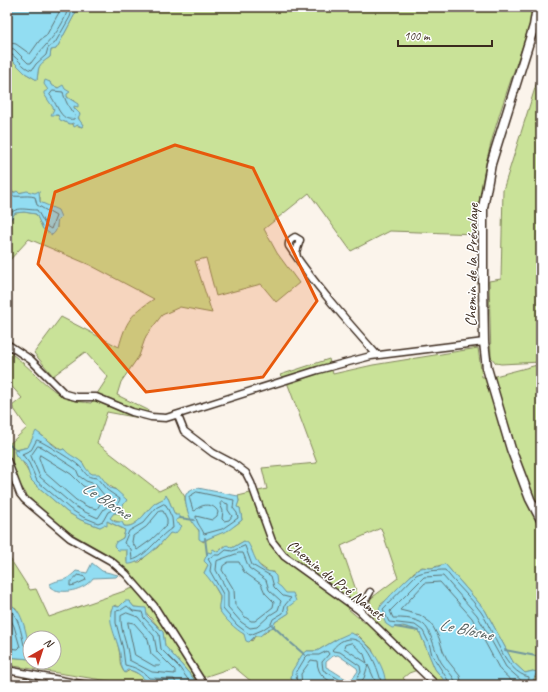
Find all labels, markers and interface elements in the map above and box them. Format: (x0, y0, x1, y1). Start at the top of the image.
scale bar (398, 22, 492, 48)
text: 100 m (404, 28, 431, 44)
street label: Chemin de la Prévalaye (461, 201, 483, 327)
water label: Le Blosne (79, 477, 137, 525)
street label: Chemin du Pré Namet (283, 535, 390, 625)
water label: Le Blosne (438, 614, 497, 646)
north arrow (22, 630, 62, 670)
text: N (41, 635, 57, 651)

